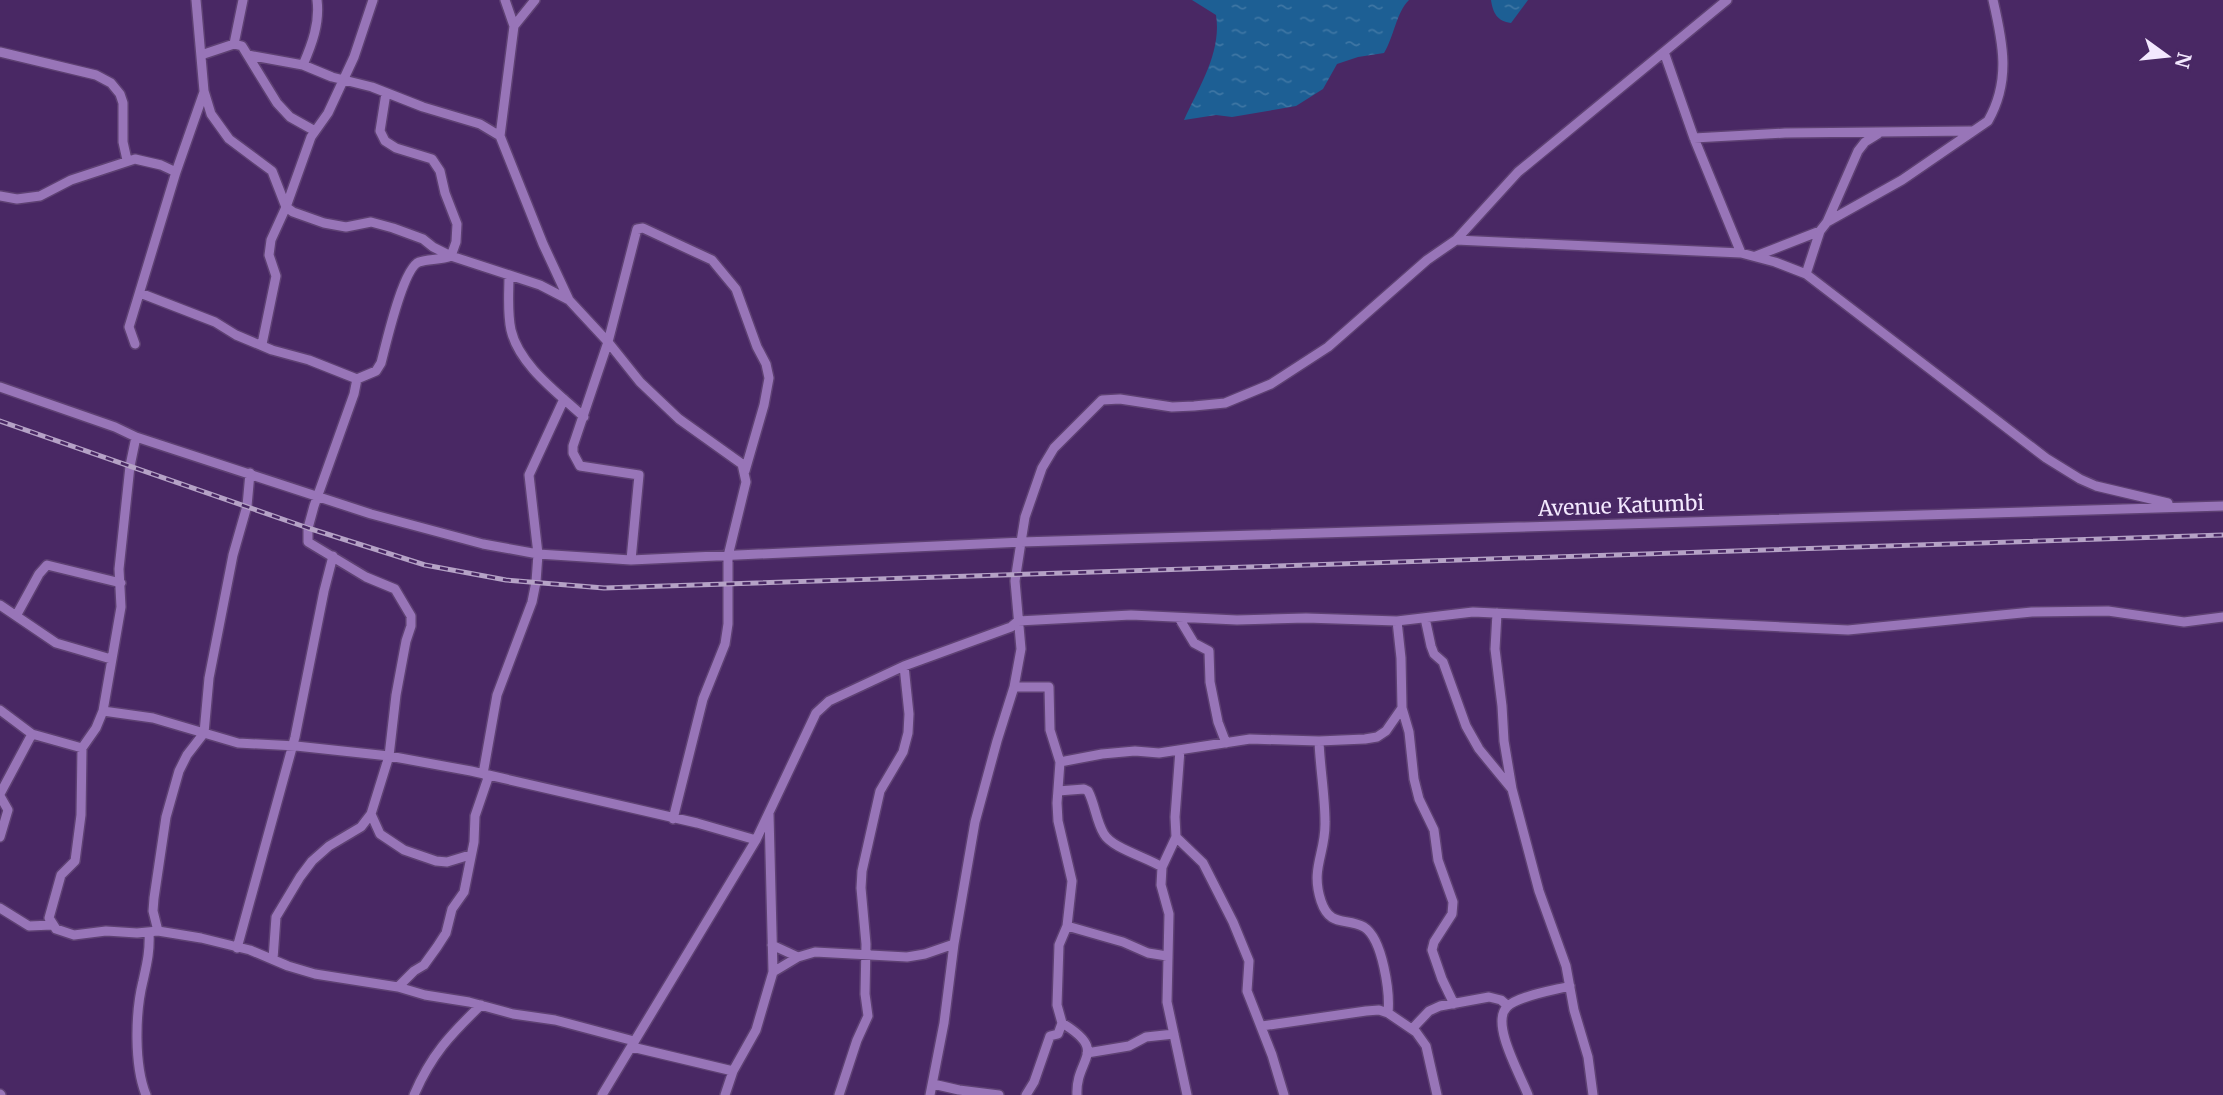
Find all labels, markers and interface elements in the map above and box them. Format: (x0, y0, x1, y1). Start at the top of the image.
north arrow (2132, 21, 2202, 91)
text: N (2170, 50, 2197, 71)
street label: Avenue Katumbi (1537, 489, 1705, 522)

